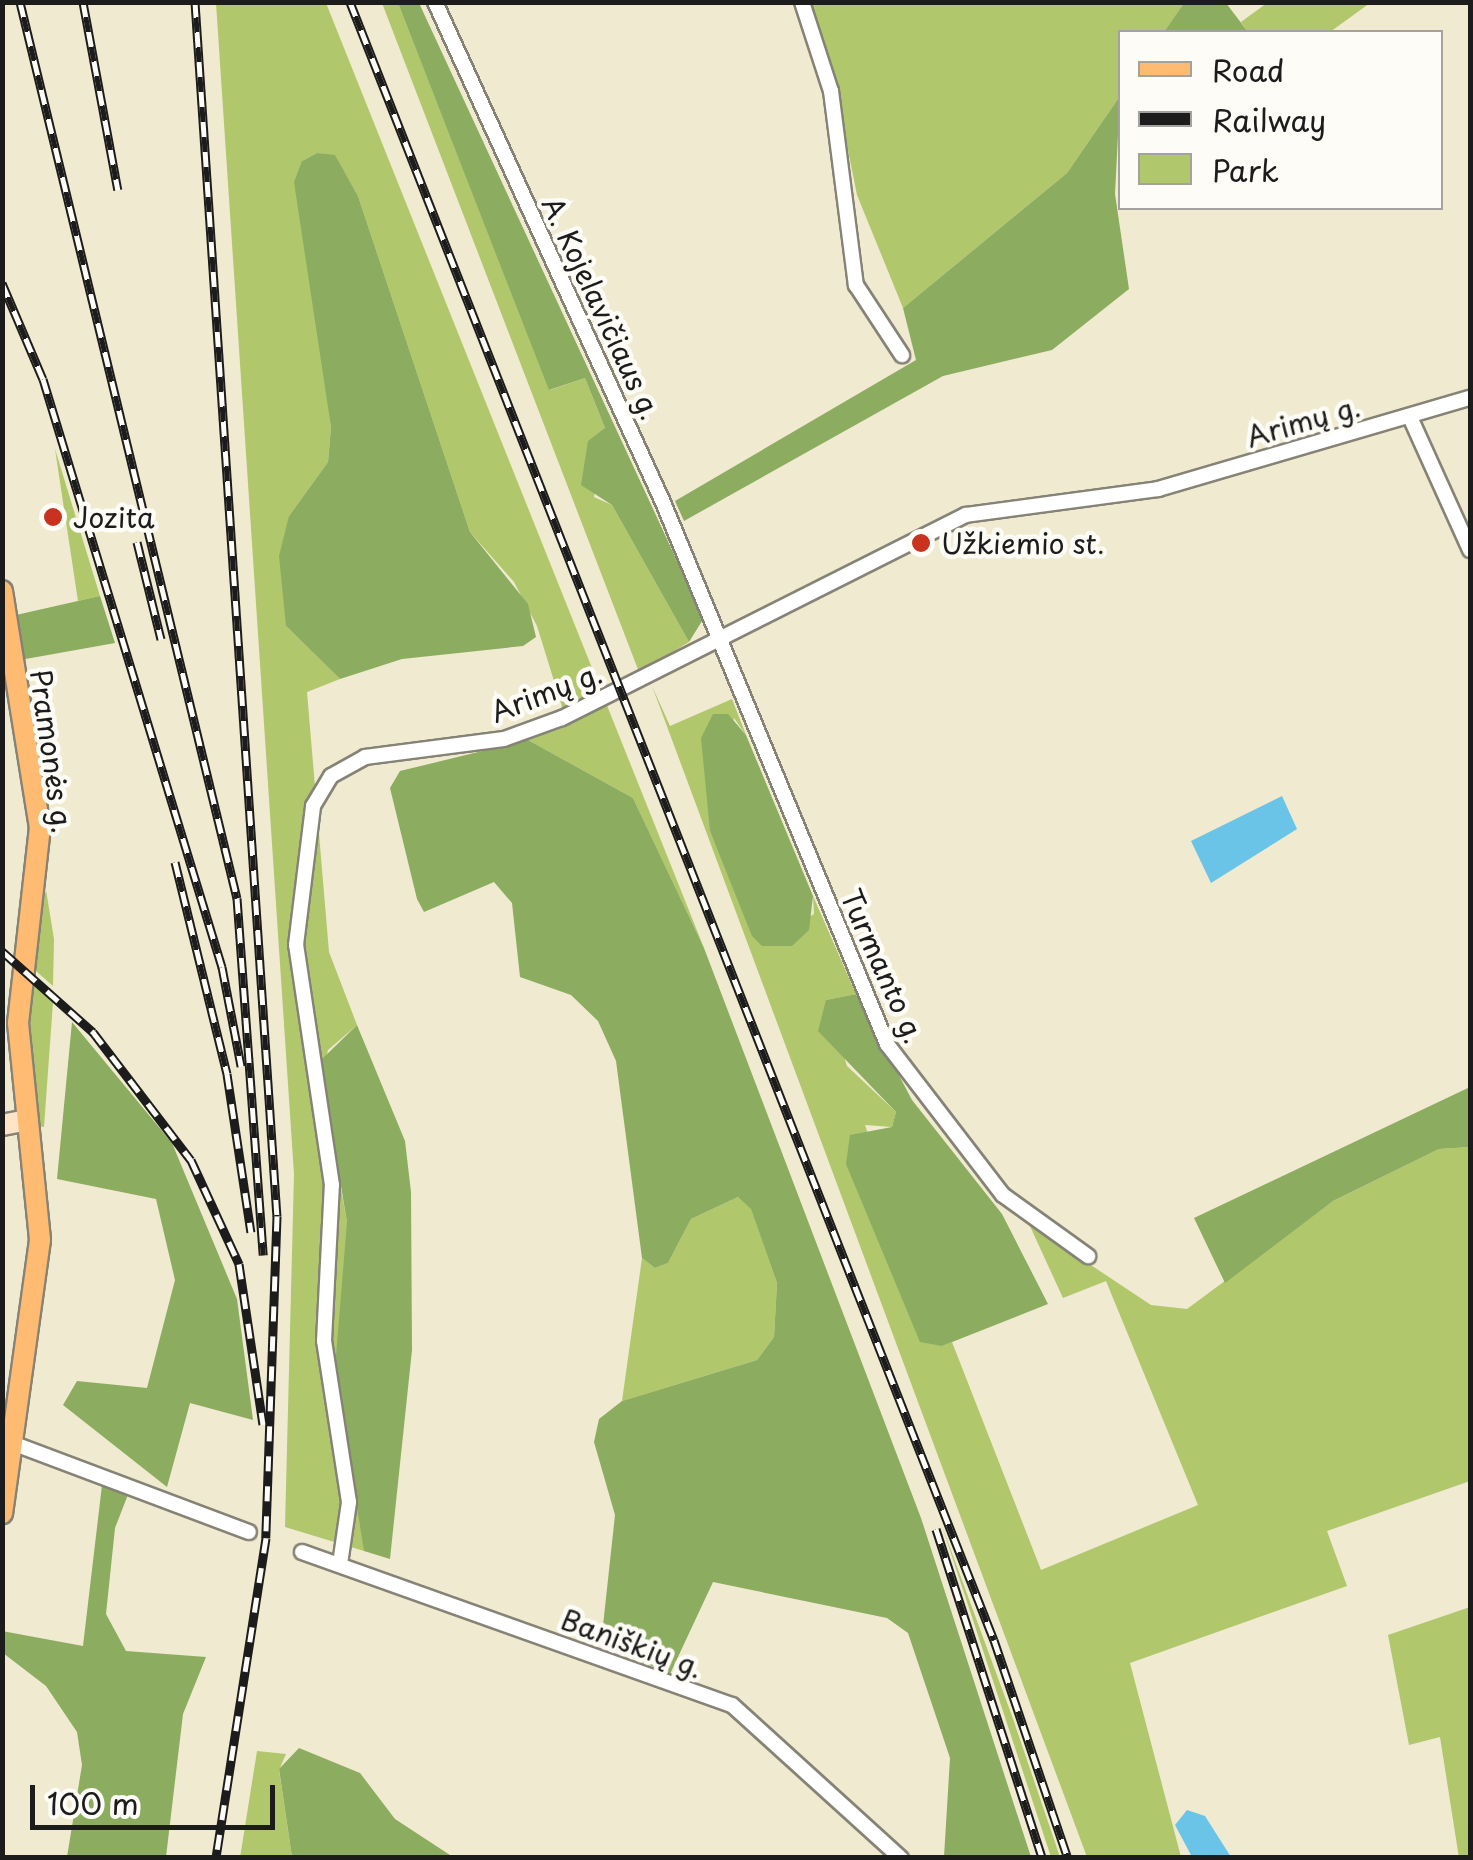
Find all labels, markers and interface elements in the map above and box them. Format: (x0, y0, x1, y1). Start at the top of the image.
legend (1118, 30, 1443, 210)
text: Road (1212, 47, 1285, 92)
text: Railway (1212, 97, 1326, 142)
text: Park (1212, 147, 1279, 192)
street label: A. Kojelavičiaus g. (535, 191, 669, 425)
street label: Arimų g. (1242, 389, 1364, 453)
place label: Jozita (73, 500, 155, 534)
marker: Jozita (42, 506, 64, 528)
place label: Užkiemio st. (941, 526, 1106, 560)
marker: Užkiemio st. (910, 532, 932, 554)
street label: Arimų g. (485, 655, 607, 729)
street label: Pramonės g. (24, 667, 80, 835)
street label: Turmanto g. (834, 884, 932, 1048)
street label: Baniškių g. (557, 1602, 707, 1684)
scale bar (35, 1765, 280, 1827)
text: 100 m (47, 1780, 139, 1825)

